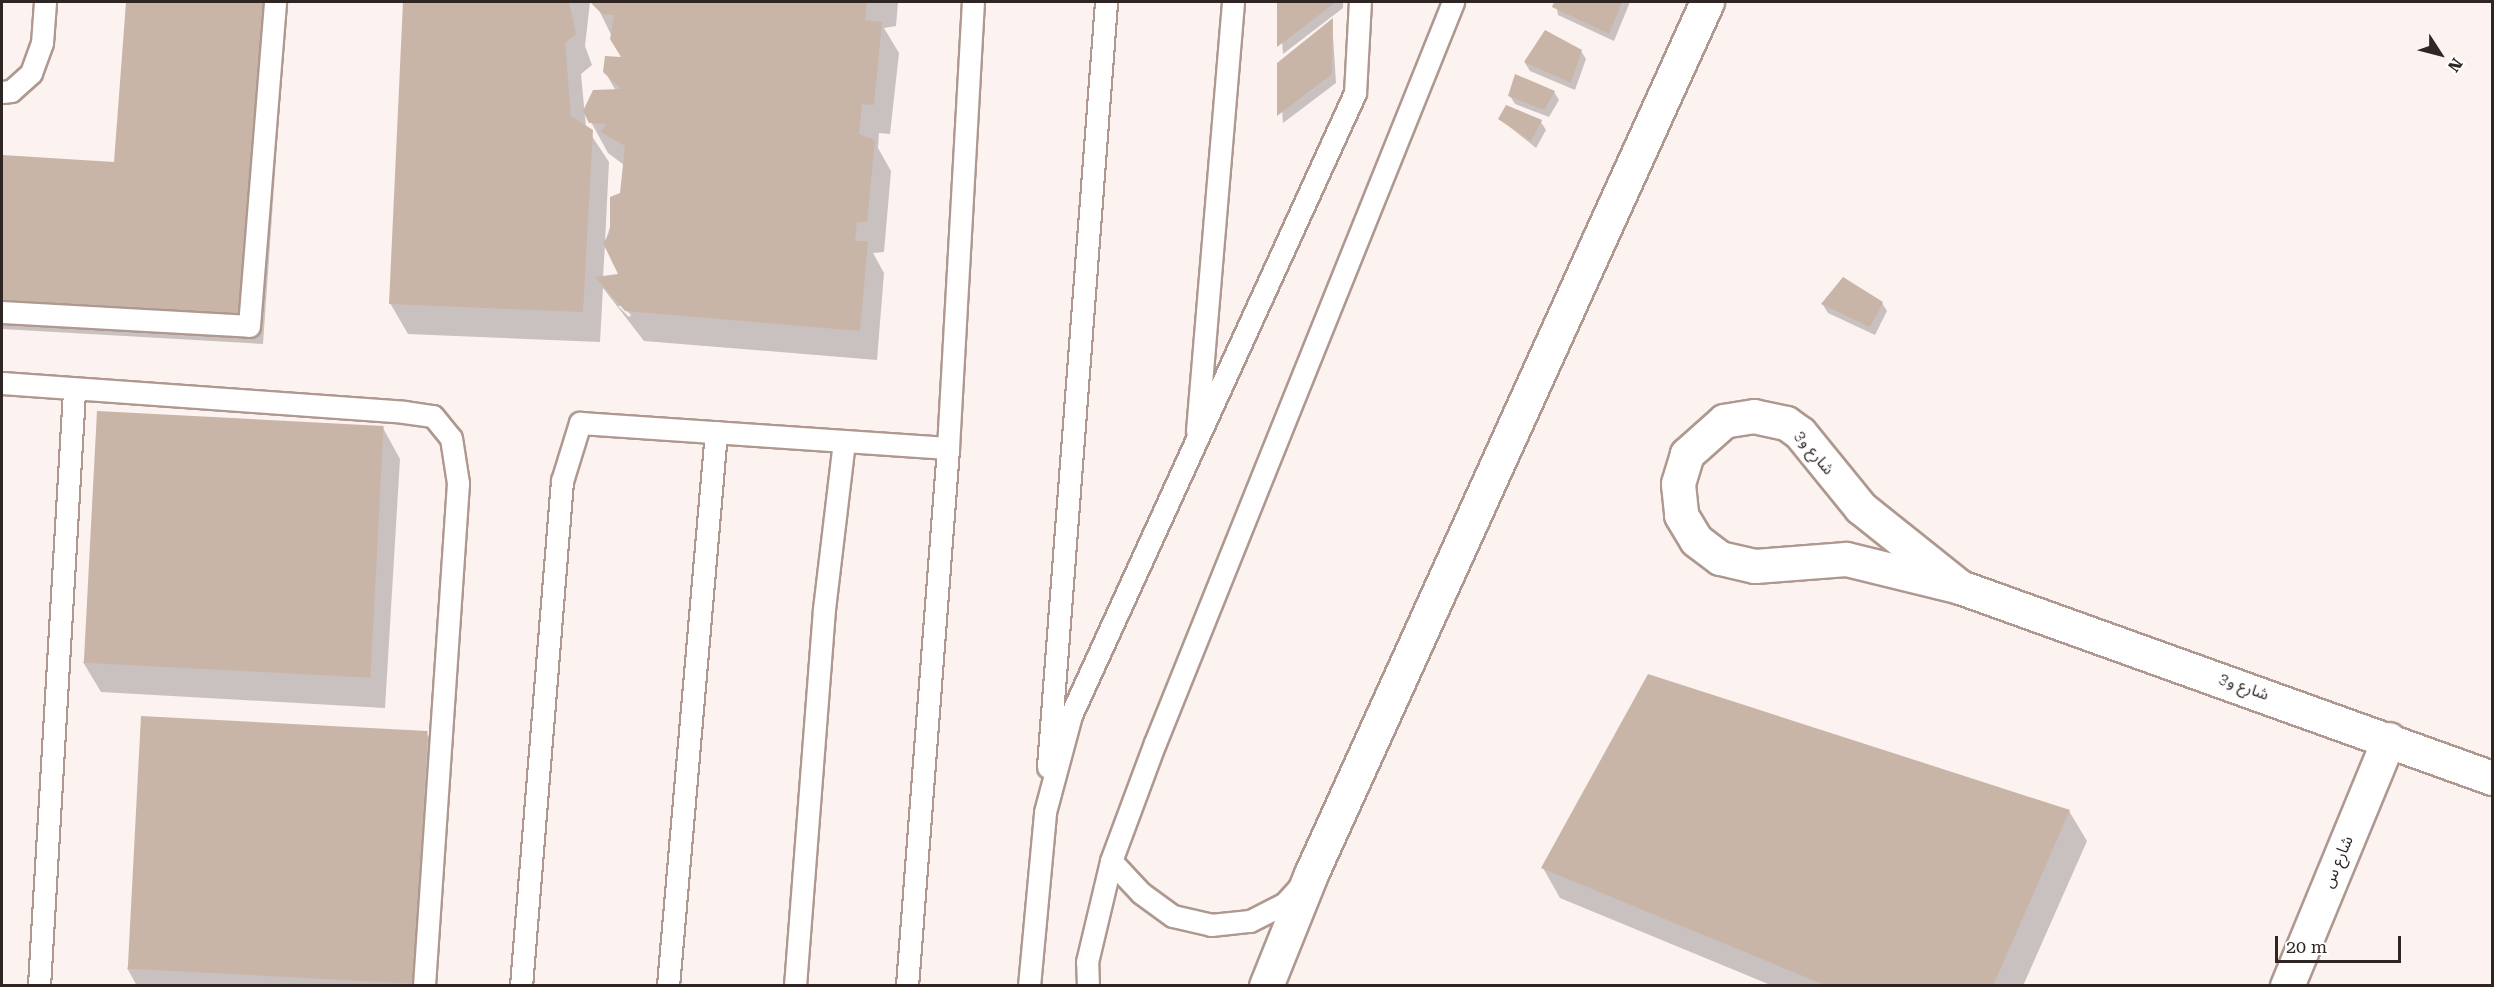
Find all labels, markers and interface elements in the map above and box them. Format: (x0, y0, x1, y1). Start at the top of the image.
north arrow (2410, 24, 2470, 84)
text: N (2444, 54, 2466, 75)
street label: شارع و3 (1790, 427, 1838, 479)
street label: شارع و3 (2217, 669, 2271, 705)
street label: شارع س (2319, 833, 2357, 891)
scale bar (2278, 924, 2404, 962)
text: 20 m (2286, 936, 2327, 957)

